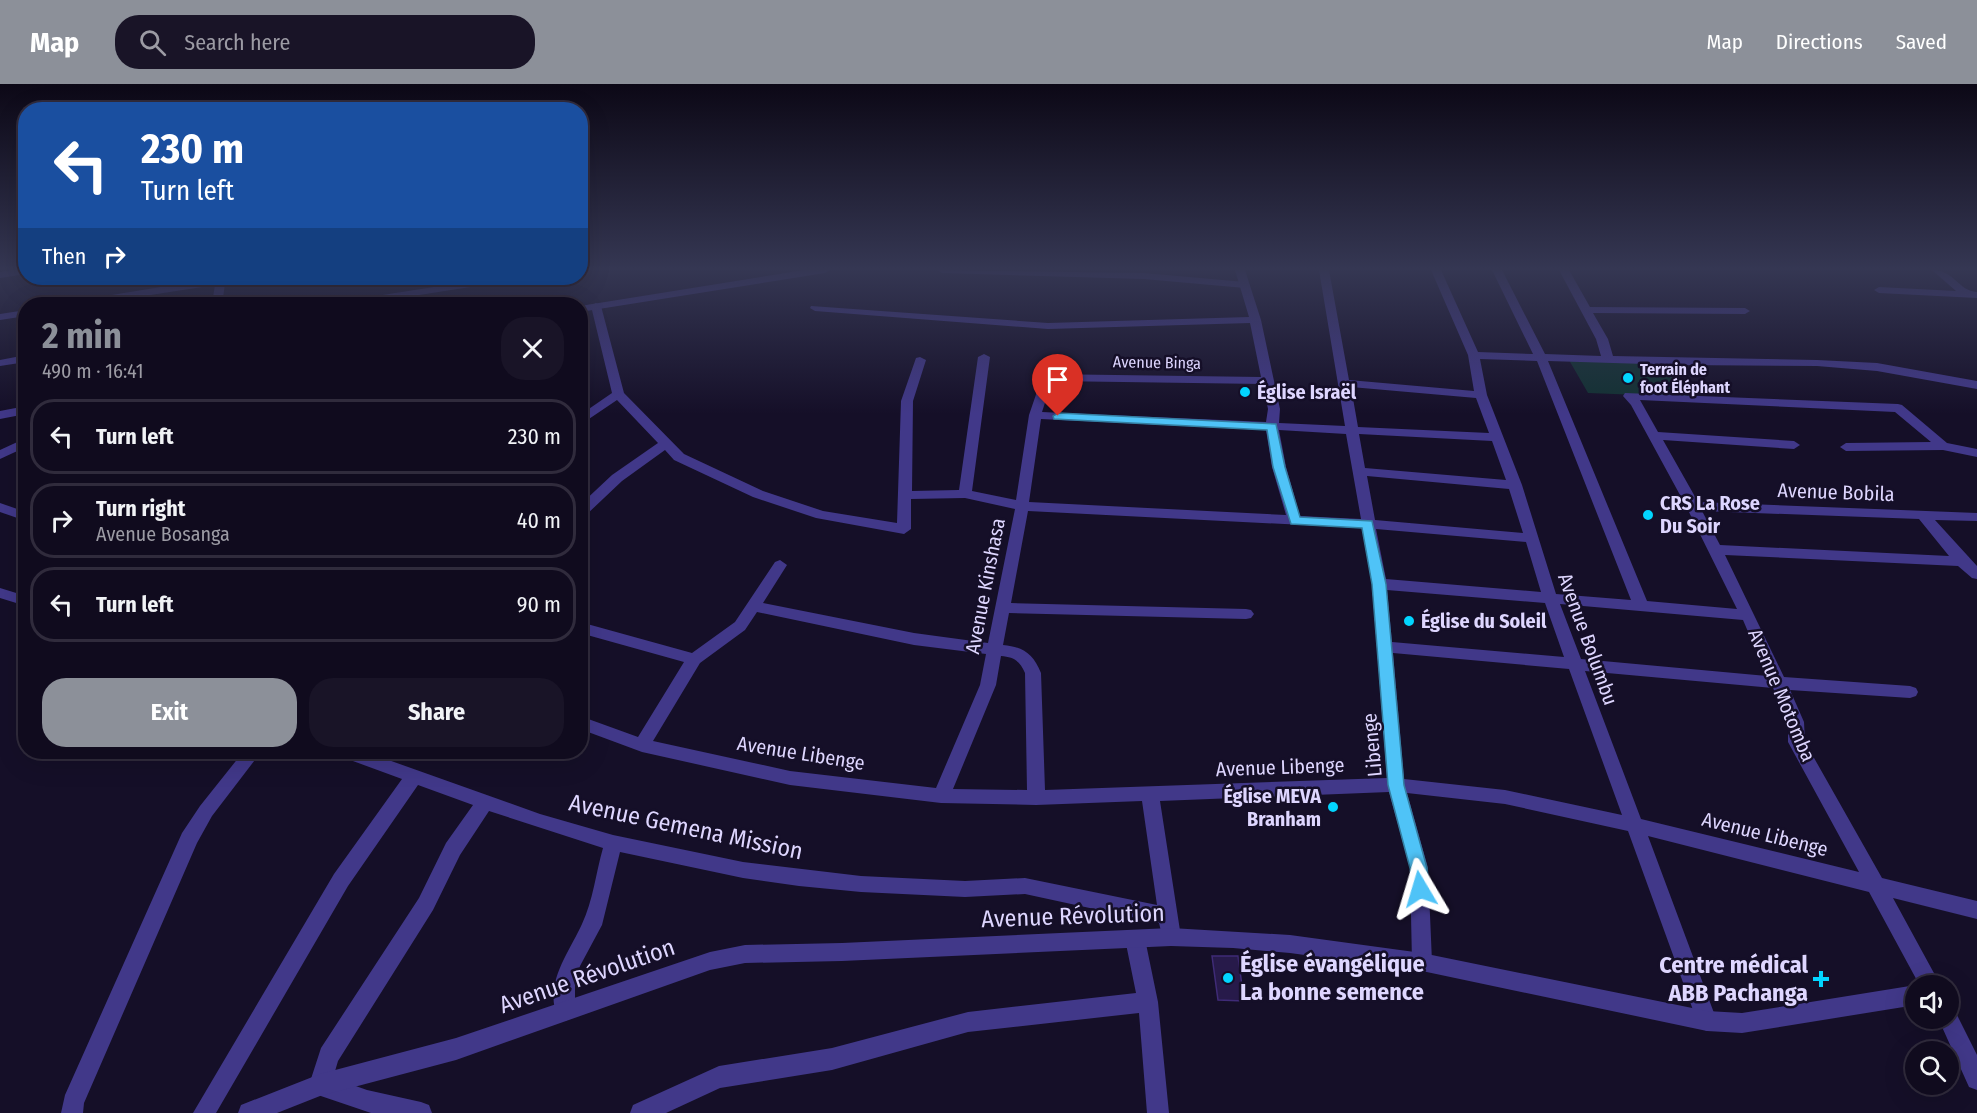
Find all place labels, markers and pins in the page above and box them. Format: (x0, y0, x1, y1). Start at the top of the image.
pin (1032, 354, 1083, 416)
place label: Terrain de foot Éléphant (1640, 360, 1730, 397)
marker: Terrain de foot Éléphant (1621, 371, 1635, 385)
place label: Église Israël (1257, 379, 1357, 404)
marker: Église Israël (1238, 385, 1252, 399)
place label: CRS La Rose Du Soir (1660, 491, 1760, 538)
marker: CRS La Rose Du Soir (1641, 508, 1655, 522)
place label: Église du Soleil (1421, 608, 1547, 633)
marker: Église du Soleil (1402, 614, 1416, 628)
place label: Église MEVA Branham (1223, 783, 1322, 831)
marker: Église MEVA Branham (1326, 800, 1340, 814)
place label: Église évangélique La bonne semence (1240, 949, 1425, 1006)
place label: Centre médical ABB Pachanga (1659, 951, 1808, 1007)
marker: Centre médical ABB Pachanga (1812, 970, 1830, 988)
marker: Église évangélique La bonne semence (1221, 971, 1235, 985)

